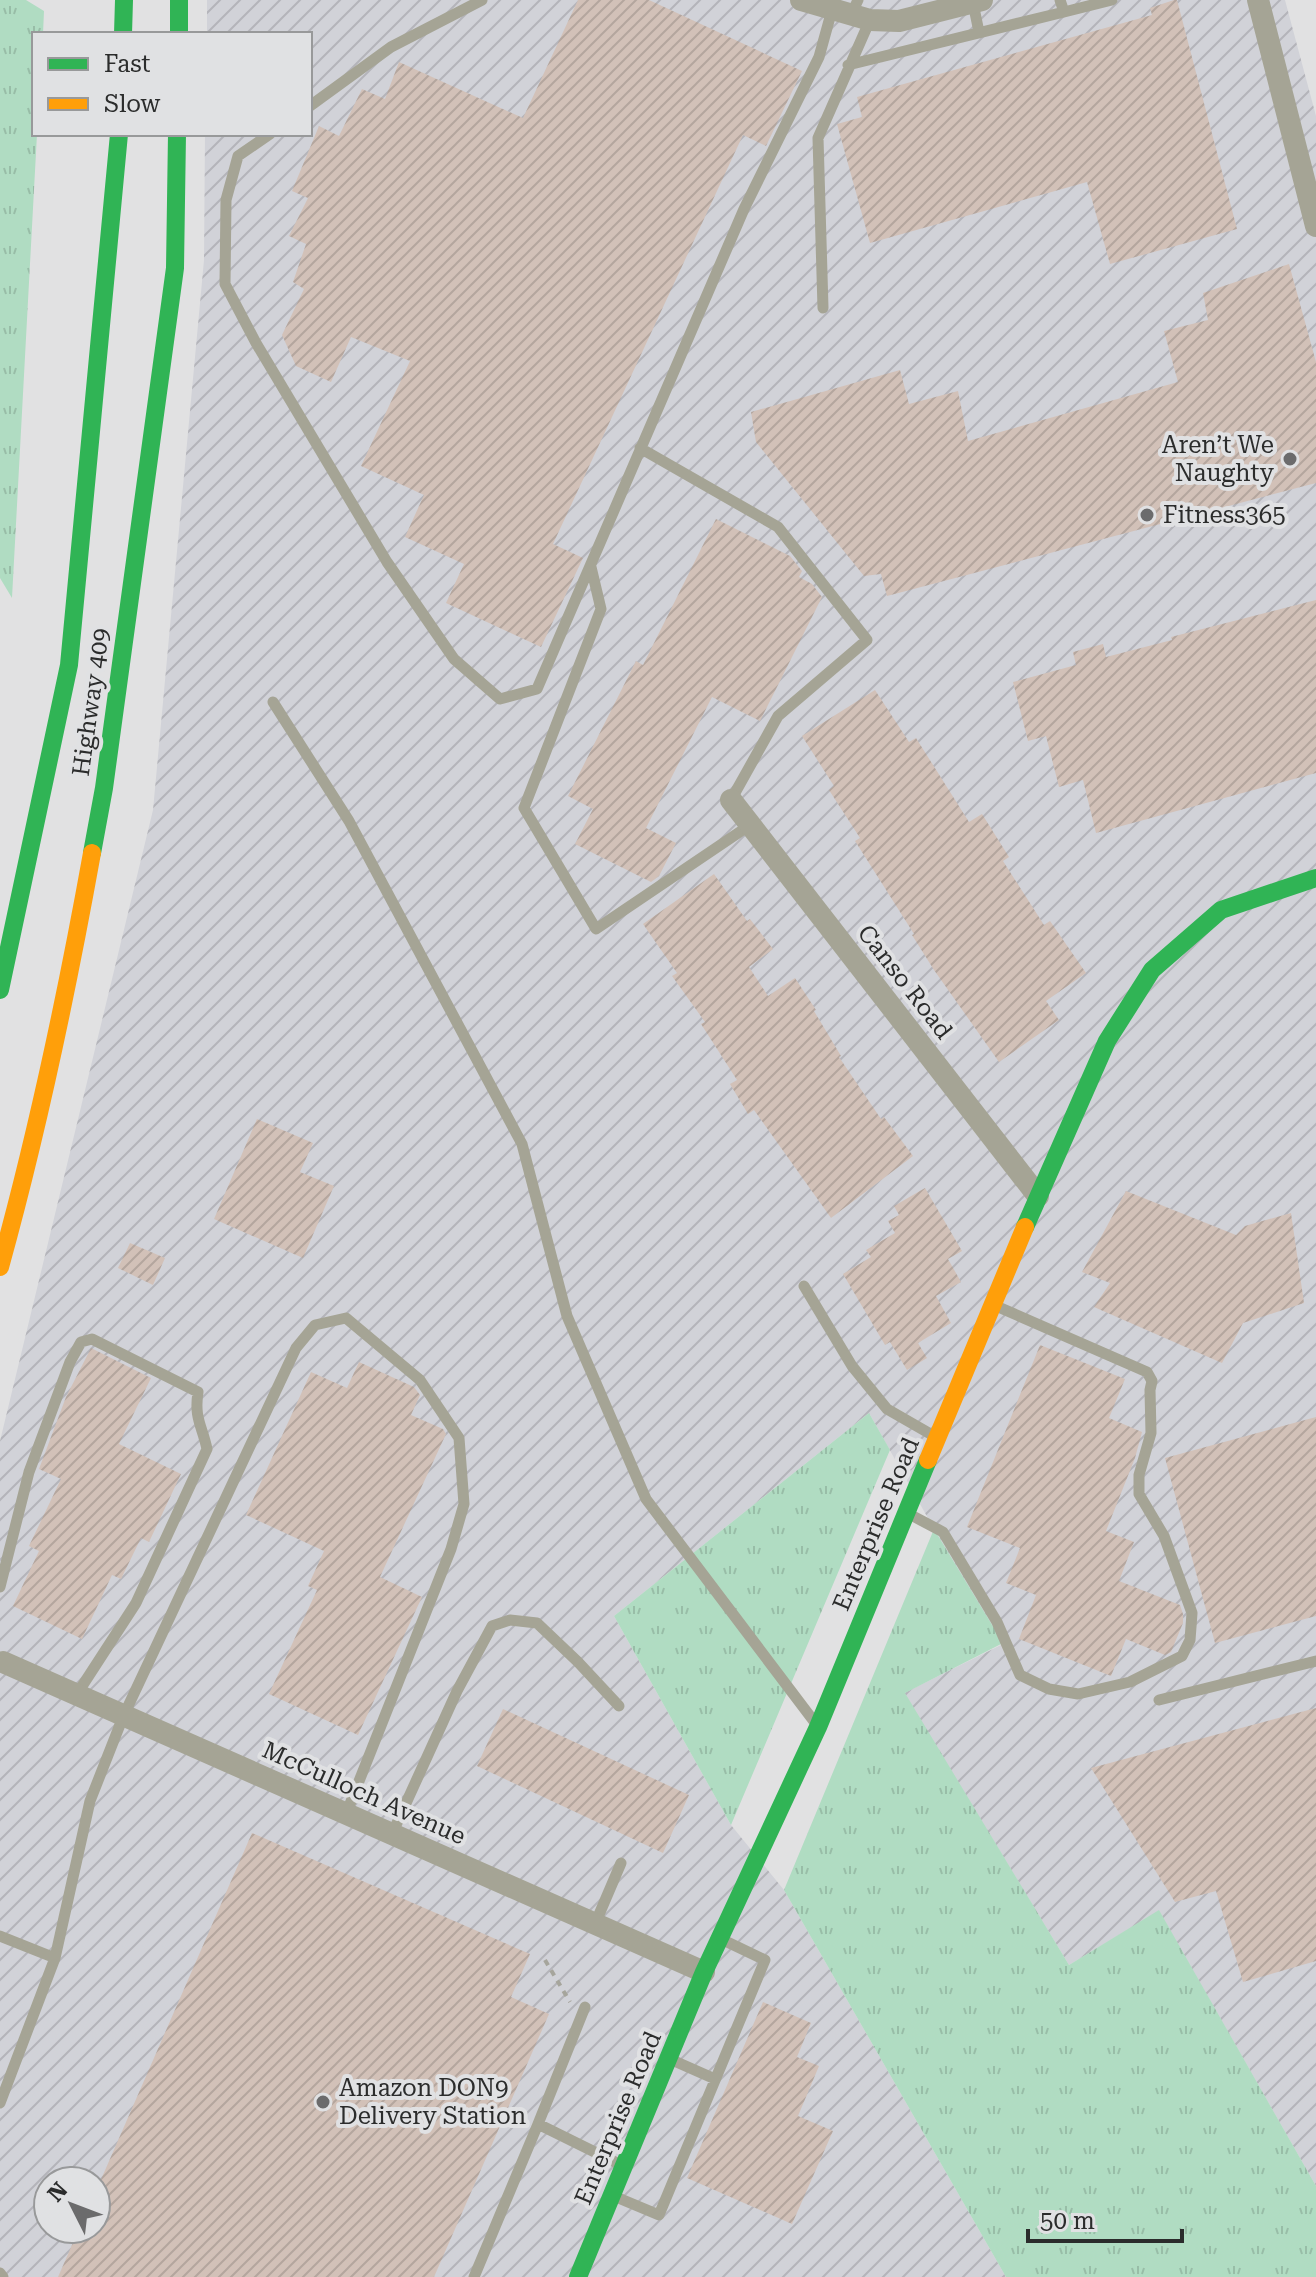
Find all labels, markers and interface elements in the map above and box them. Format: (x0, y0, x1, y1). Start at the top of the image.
legend (32, 32, 312, 136)
text: Fast (104, 50, 151, 78)
text: Slow (104, 90, 161, 118)
place label: Aren’t We Naughty (1162, 431, 1275, 487)
marker: Aren’t We Naughty (1281, 450, 1299, 468)
place label: Fitness365 (1163, 501, 1286, 529)
marker: Fitness365 (1138, 506, 1156, 524)
street label: Highway 409 (67, 626, 115, 778)
street label: Canso Road (852, 919, 958, 1045)
street label: Enterprise Road (827, 1433, 925, 1615)
street label: McCulloch Avenue (258, 1736, 470, 1850)
street label: Enterprise Road (569, 2027, 667, 2209)
place label: Amazon DON9 Delivery Station (339, 2074, 526, 2130)
marker: Amazon DON9 Delivery Station (314, 2093, 332, 2111)
north arrow (32, 2165, 112, 2245)
text: N (43, 2177, 73, 2207)
scale bar (1028, 2193, 1182, 2243)
text: 50 m (1040, 2207, 1095, 2235)

